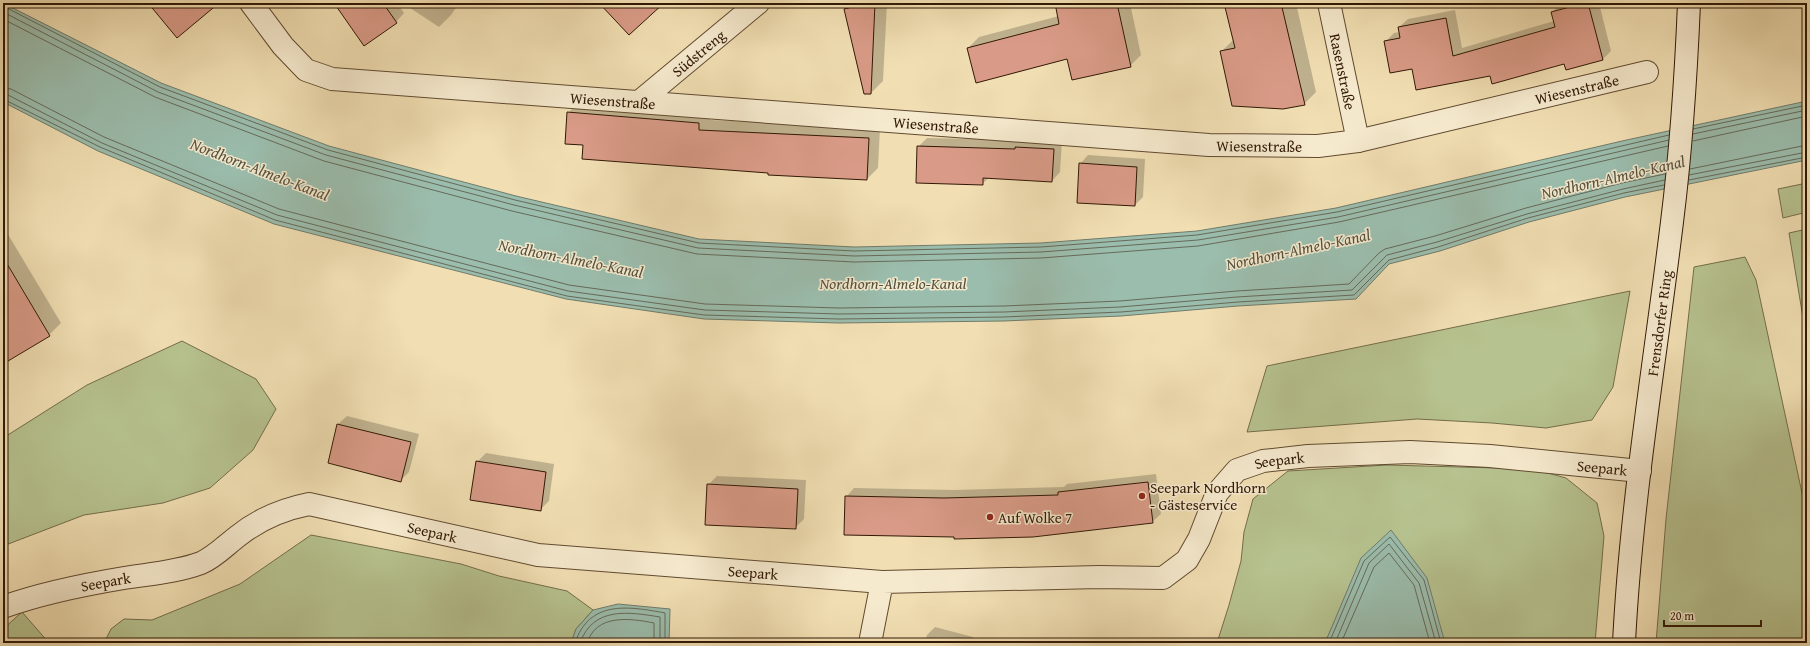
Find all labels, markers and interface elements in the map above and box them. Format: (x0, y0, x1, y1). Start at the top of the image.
street label: Südstreng (667, 24, 730, 81)
street label: Rasenstraße (1325, 31, 1362, 112)
street label: Wiesenstraße (1533, 69, 1621, 109)
street label: Wiesenstraße (569, 86, 656, 114)
street label: Wiesenstraße (892, 111, 979, 138)
water label: Nordhorn-Almelo-Kanal (186, 131, 333, 207)
street label: Wiesenstraße (1216, 135, 1302, 156)
water label: Nordhorn-Almelo-Kanal (1538, 149, 1687, 205)
water label: Nordhorn-Almelo-Kanal (1223, 222, 1372, 276)
water label: Nordhorn-Almelo-Kanal (496, 232, 645, 284)
street label: Frensdorfer Ring (1641, 268, 1676, 377)
water label: Nordhorn-Almelo-Kanal (819, 271, 967, 295)
street label: Seepark (1251, 446, 1306, 474)
street label: Seepark (1576, 454, 1629, 480)
place label: Seepark Nordhorn - Gästeservice (1150, 477, 1266, 515)
marker: Seepark Nordhorn - Gästeservice (1137, 491, 1147, 501)
place label: Auf Wolke 7 (998, 507, 1072, 528)
marker: Auf Wolke 7 (985, 512, 995, 522)
street label: Seepark (405, 516, 460, 547)
street label: Seepark (727, 559, 779, 584)
street label: Seepark (79, 567, 132, 596)
scale bar (1664, 602, 1761, 628)
text: 20 m (1670, 607, 1694, 624)

